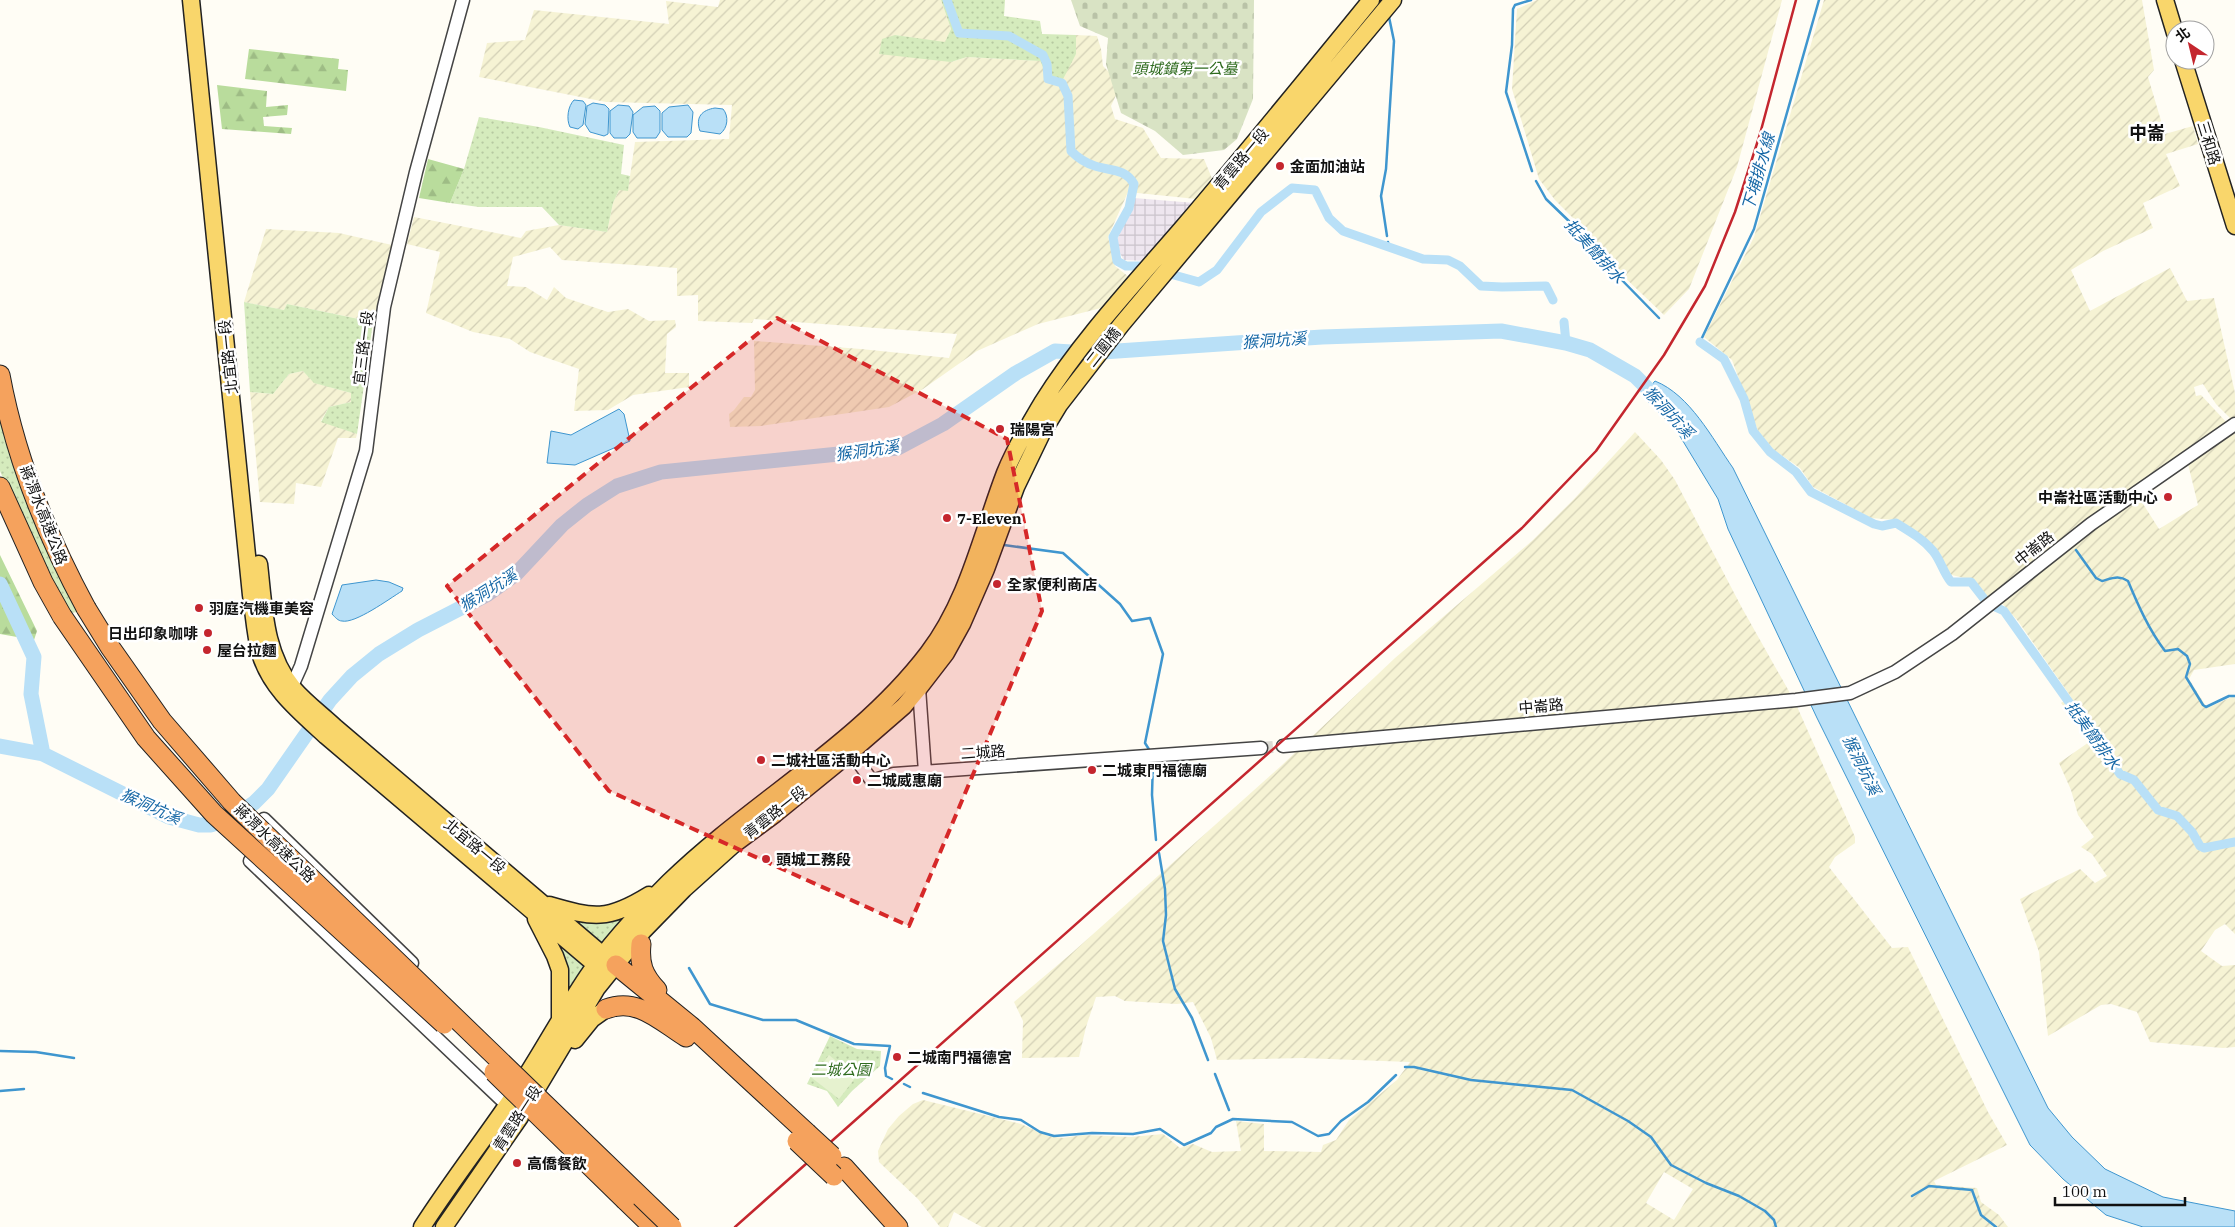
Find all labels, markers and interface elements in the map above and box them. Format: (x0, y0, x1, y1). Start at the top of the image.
north arrow (2165, 20, 2215, 70)
text: 北 (2172, 23, 2193, 46)
park label: 頭城鎮第一公墓 (1132, 59, 1240, 78)
street label: 三和路 (2193, 119, 2225, 167)
district label: 中崙 (2129, 121, 2165, 144)
street label: 青雲路一段 (1210, 124, 1272, 194)
water label: 下埔排水線 (1737, 129, 1779, 213)
place label: 金面加油站 (1290, 157, 1365, 176)
marker: 金面加油站 (1274, 160, 1286, 172)
water label: 抵美簡排水 (1561, 215, 1630, 288)
street label: 宜三路一段 (349, 310, 377, 386)
street label: 北宜路一段 (215, 319, 241, 395)
street label: 二圍橋 (1082, 323, 1124, 371)
water label: 猴洞坑溪 (1241, 328, 1309, 352)
water label: 猴洞坑溪 (1640, 382, 1699, 444)
place label: 瑞陽宮 (1010, 420, 1055, 439)
marker: 瑞陽宮 (994, 423, 1006, 435)
water label: 猴洞坑溪 (834, 435, 902, 464)
street label: 蔣渭水高速公路 (16, 463, 72, 567)
place label: 中崙社區活動中心 (2038, 488, 2158, 507)
marker: 中崙社區活動中心 (2162, 491, 2174, 503)
place label: 7-Eleven (957, 509, 1022, 528)
marker: 7-Eleven (941, 512, 953, 524)
street label: 中崙路 (2010, 527, 2058, 569)
water label: 猴洞坑溪 (456, 564, 522, 615)
place label: 全家便利商店 (1007, 575, 1097, 594)
marker: 全家便利商店 (991, 578, 1003, 590)
place label: 羽庭汽機車美容 (209, 599, 314, 618)
marker: 羽庭汽機車美容 (193, 602, 205, 614)
place label: 日出印象咖啡 (108, 624, 198, 643)
marker: 日出印象咖啡 (202, 627, 214, 639)
place label: 屋台拉麵 (217, 641, 277, 660)
marker: 屋台拉麵 (201, 644, 213, 656)
street label: 中崙路 (1518, 695, 1564, 717)
water label: 抵美簡排水 (2061, 697, 2125, 774)
water label: 猴洞坑溪 (1839, 732, 1886, 800)
street label: 二城路 (960, 741, 1006, 763)
place label: 二城社區活動中心 (771, 751, 891, 770)
marker: 二城社區活動中心 (755, 754, 767, 766)
place label: 二城東門福德廟 (1102, 761, 1207, 780)
marker: 二城東門福德廟 (1086, 764, 1098, 776)
place label: 二城威惠廟 (867, 771, 942, 790)
marker: 二城威惠廟 (851, 774, 863, 786)
street label: 青雲路一段 (740, 781, 810, 843)
water label: 猴洞坑溪 (118, 784, 186, 829)
street label: 蔣渭水高速公路 (231, 800, 319, 886)
street label: 北宜路一段 (440, 815, 510, 877)
place label: 頭城工務段 (776, 850, 851, 869)
marker: 頭城工務段 (760, 853, 772, 865)
place label: 二城南門福德宮 (907, 1048, 1012, 1067)
marker: 二城南門福德宮 (891, 1051, 903, 1063)
park label: 二城公園 (811, 1060, 873, 1079)
street label: 青雲路一段 (489, 1081, 545, 1155)
place label: 高僑餐飲 (527, 1154, 587, 1173)
marker: 高僑餐飲 (511, 1157, 523, 1169)
scale bar (2055, 1174, 2185, 1206)
text: 100 m (2062, 1182, 2107, 1201)

